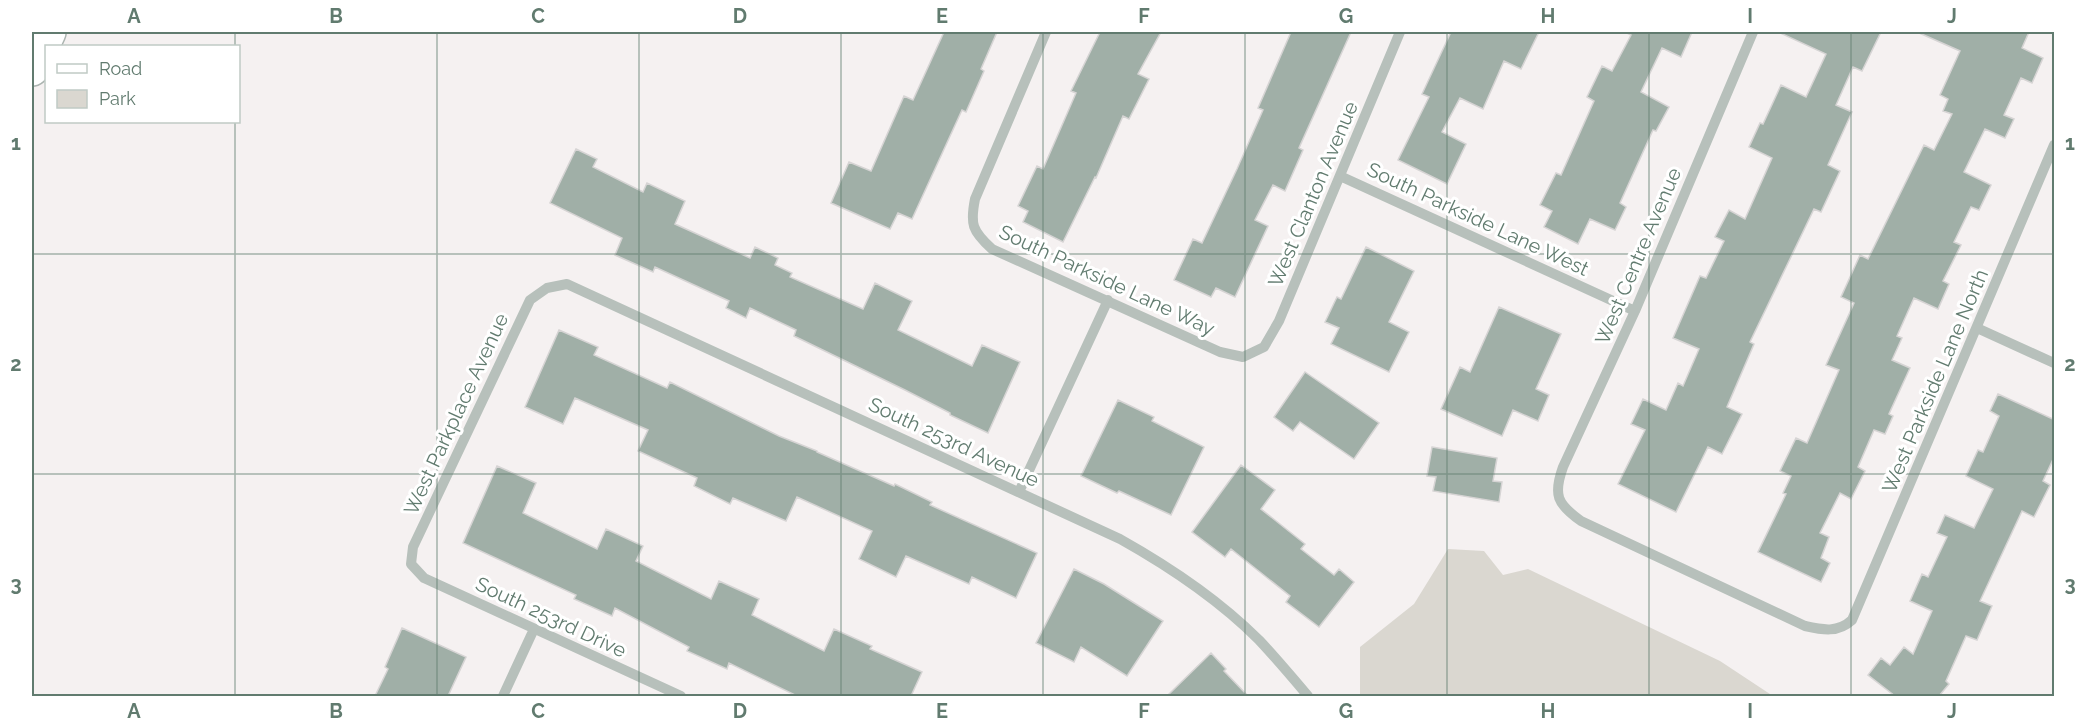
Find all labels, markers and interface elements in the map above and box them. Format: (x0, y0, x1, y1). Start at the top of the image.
text: A (127, 4, 141, 28)
text: B (329, 4, 343, 28)
text: C (531, 4, 545, 28)
text: D (733, 4, 747, 28)
text: E (936, 4, 948, 28)
text: F (1138, 4, 1150, 28)
text: G (1339, 4, 1353, 28)
text: H (1541, 4, 1555, 28)
text: I (1747, 4, 1753, 28)
text: J (1947, 4, 1957, 28)
legend (45, 45, 240, 123)
text: Road (99, 58, 142, 79)
text: Park (99, 88, 136, 109)
street label: West Clanton Avenue (1263, 97, 1363, 290)
text: 1 (11, 131, 21, 155)
text: 1 (2065, 131, 2075, 155)
street label: South Parkside Lane West (1363, 157, 1593, 281)
street label: West Centre Avenue (1590, 164, 1686, 348)
street label: South Parkside Lane Way (995, 219, 1219, 341)
street label: West Parkside Lane North (1877, 266, 1993, 496)
street label: West Parkplace Avenue (399, 309, 513, 519)
text: 2 (10, 352, 22, 376)
text: 2 (2064, 352, 2076, 376)
street label: South 253rd Avenue (865, 392, 1043, 492)
text: 3 (10, 572, 22, 596)
street label: South 253rd Drive (472, 572, 630, 663)
text: 3 (2064, 572, 2076, 596)
text: A (127, 699, 141, 723)
text: B (329, 699, 343, 723)
text: C (531, 699, 545, 723)
text: D (733, 699, 747, 723)
text: E (936, 699, 948, 723)
text: F (1138, 699, 1150, 723)
text: G (1339, 699, 1353, 723)
text: H (1541, 699, 1555, 723)
text: I (1747, 699, 1753, 723)
text: J (1947, 699, 1957, 723)

